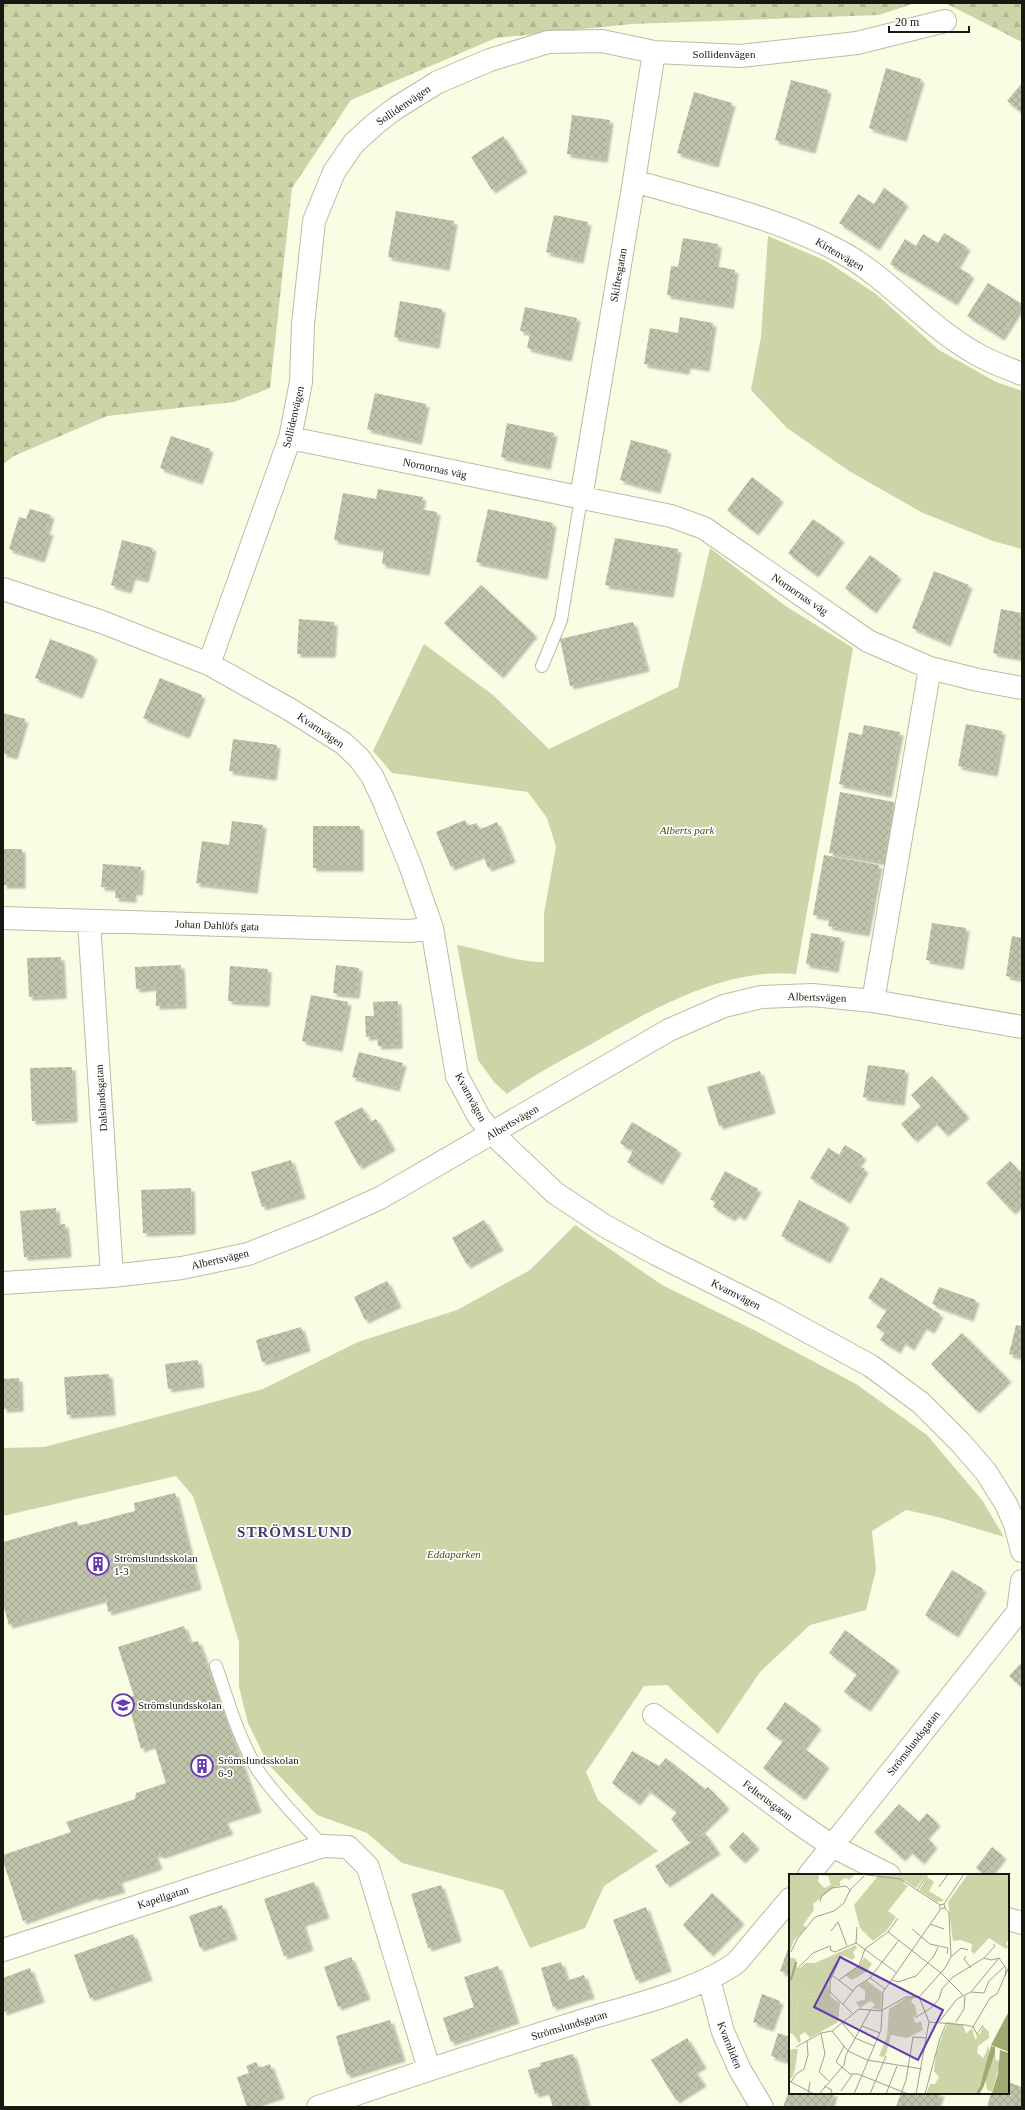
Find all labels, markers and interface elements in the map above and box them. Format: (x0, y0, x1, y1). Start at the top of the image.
scale bar (889, 8, 969, 34)
text: 20 m (895, 15, 920, 29)
street label: Sollidenvägen (693, 48, 756, 60)
street label: Sollidenvägen (374, 82, 433, 128)
street label: Kirtenvägen (813, 235, 867, 273)
street label: Skiftesgatan (607, 247, 629, 303)
street label: Sollidenvägen (280, 385, 306, 449)
street label: Nornornas väg (402, 455, 469, 481)
street label: Nornornas väg (770, 571, 831, 617)
street label: Kvarnvägen (295, 710, 347, 750)
park label: Alberts park (659, 824, 715, 836)
street label: Johan Dahlöfs gata (175, 918, 259, 932)
street label: Albertsvägen (787, 990, 847, 1004)
street label: Dalslandsgatan (93, 1064, 109, 1132)
street label: Kvarnvägen (453, 1070, 489, 1124)
street label: Albertsvägen (484, 1102, 541, 1142)
street label: Albertsvägen (190, 1246, 250, 1271)
street label: Kvarnvägen (709, 1276, 763, 1312)
district label: STRÖMSLUND (237, 1524, 353, 1540)
park label: Eddaparken (426, 1548, 481, 1560)
building icon: Strömslundsskolan 1-3 (85, 1551, 111, 1577)
place label: Strömslundsskolan 1-3 (114, 1552, 198, 1577)
school or university icon: Strömslundsskolan (110, 1692, 136, 1718)
place label: Strömslundsskolan (138, 1699, 222, 1711)
street label: Strömslundsgatan (884, 1708, 942, 1778)
building icon: Srömslundsskolan 6-9 (189, 1753, 215, 1779)
place label: Srömslundsskolan 6-9 (218, 1754, 299, 1779)
street label: Felterusgatan (741, 1777, 796, 1823)
inset map (789, 1874, 1009, 2094)
street label: Kapellgatan (136, 1883, 191, 1911)
street label: Strömslundsgatan (530, 2008, 609, 2042)
street label: Kvarnliden (715, 2020, 745, 2071)

